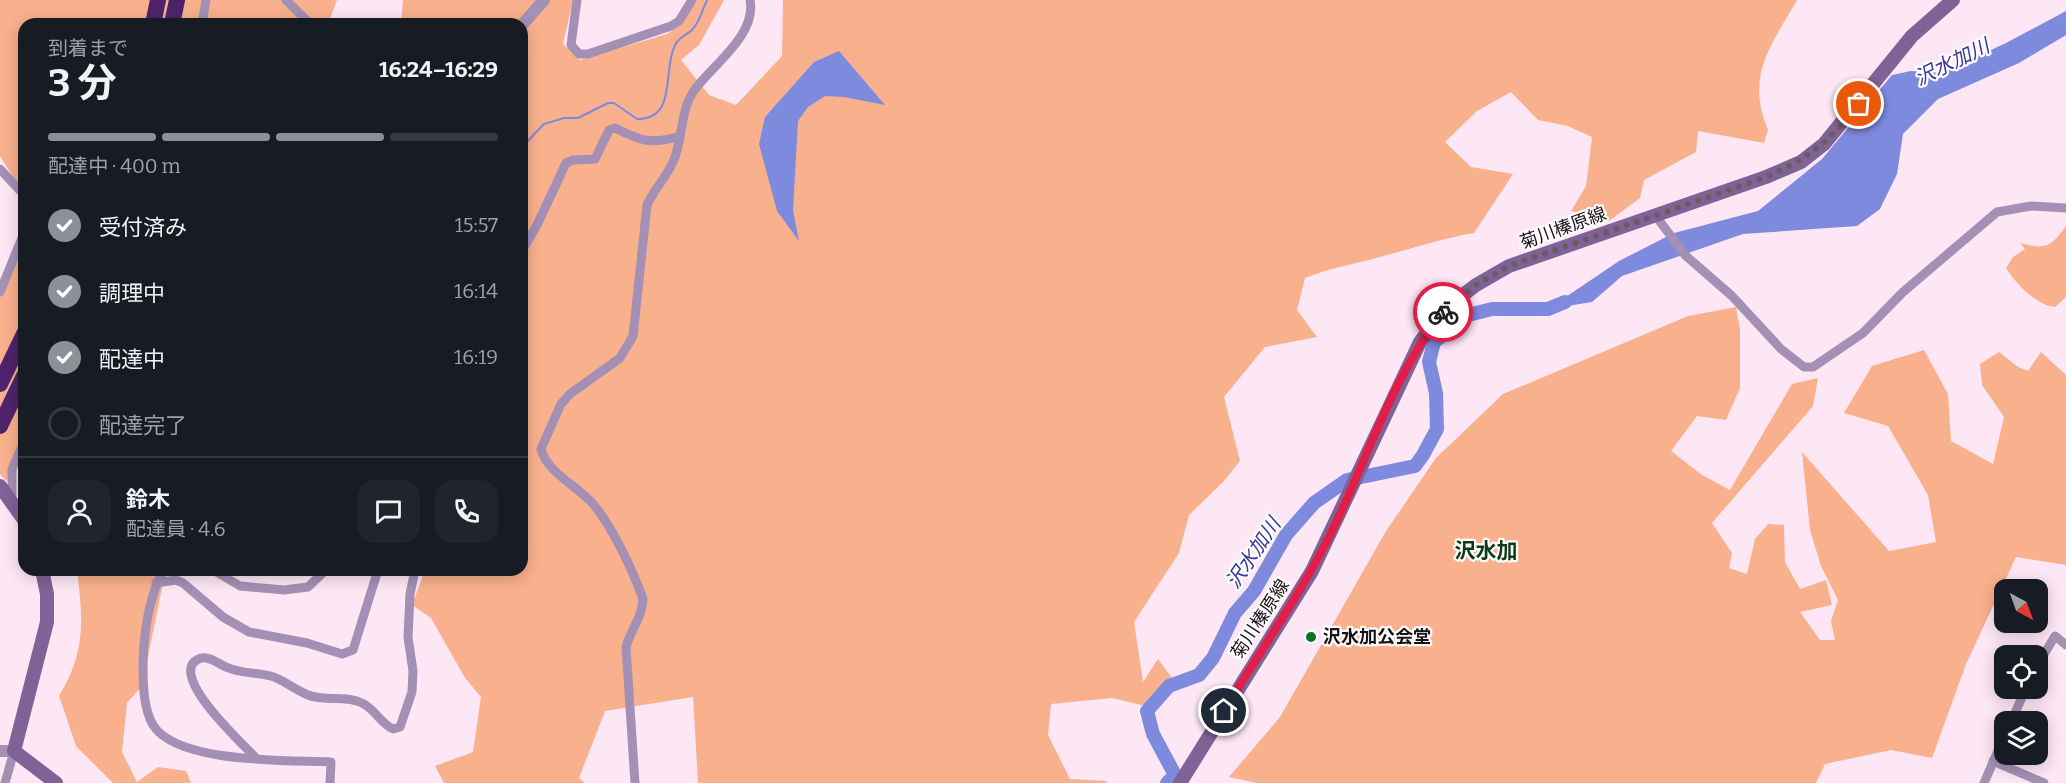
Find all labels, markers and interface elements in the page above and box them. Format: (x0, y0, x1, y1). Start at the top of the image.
water label: 沢水加川 (1911, 33, 1995, 90)
text: 到着まで (48, 36, 128, 60)
text: 16:24–16:29 (379, 56, 498, 83)
text: 3 分 (48, 60, 116, 106)
pin (1833, 78, 1884, 129)
icon: bag (1842, 87, 1875, 120)
text: 配達中 · 400 m (48, 154, 181, 178)
street label: 菊川榛原線 (1517, 202, 1609, 254)
icon: check (48, 209, 81, 242)
text: 15:57 (455, 213, 498, 237)
text: 受付済み (99, 214, 187, 241)
icon: check (48, 275, 81, 308)
text: 16:14 (454, 279, 498, 303)
text: 調理中 (99, 280, 165, 307)
courier (1413, 282, 1473, 342)
icon: bike (1427, 296, 1460, 329)
icon: check (48, 341, 81, 374)
text: 16:19 (454, 345, 498, 369)
text: 配達中 (99, 346, 165, 373)
text: 配達完了 (99, 412, 187, 439)
button: person (48, 480, 111, 543)
button: chat (357, 480, 420, 543)
button: phone (435, 480, 498, 543)
text: 鈴木 (126, 486, 170, 513)
water label: 沢水加川 (1221, 511, 1286, 593)
text: 配達員 · 4.6 (126, 517, 225, 541)
district label: 沢水加 (1455, 538, 1518, 564)
street label: 菊川榛原線 (1226, 575, 1294, 663)
north arrow (1994, 579, 2048, 633)
map controls (1994, 579, 2048, 765)
place label: 沢水加公会堂 (1323, 626, 1431, 648)
marker: 沢水加公会堂 (1304, 630, 1318, 644)
button: locate (1994, 645, 2048, 699)
pin (1198, 685, 1249, 736)
icon: home (1207, 694, 1240, 727)
button: layers (1994, 711, 2048, 765)

